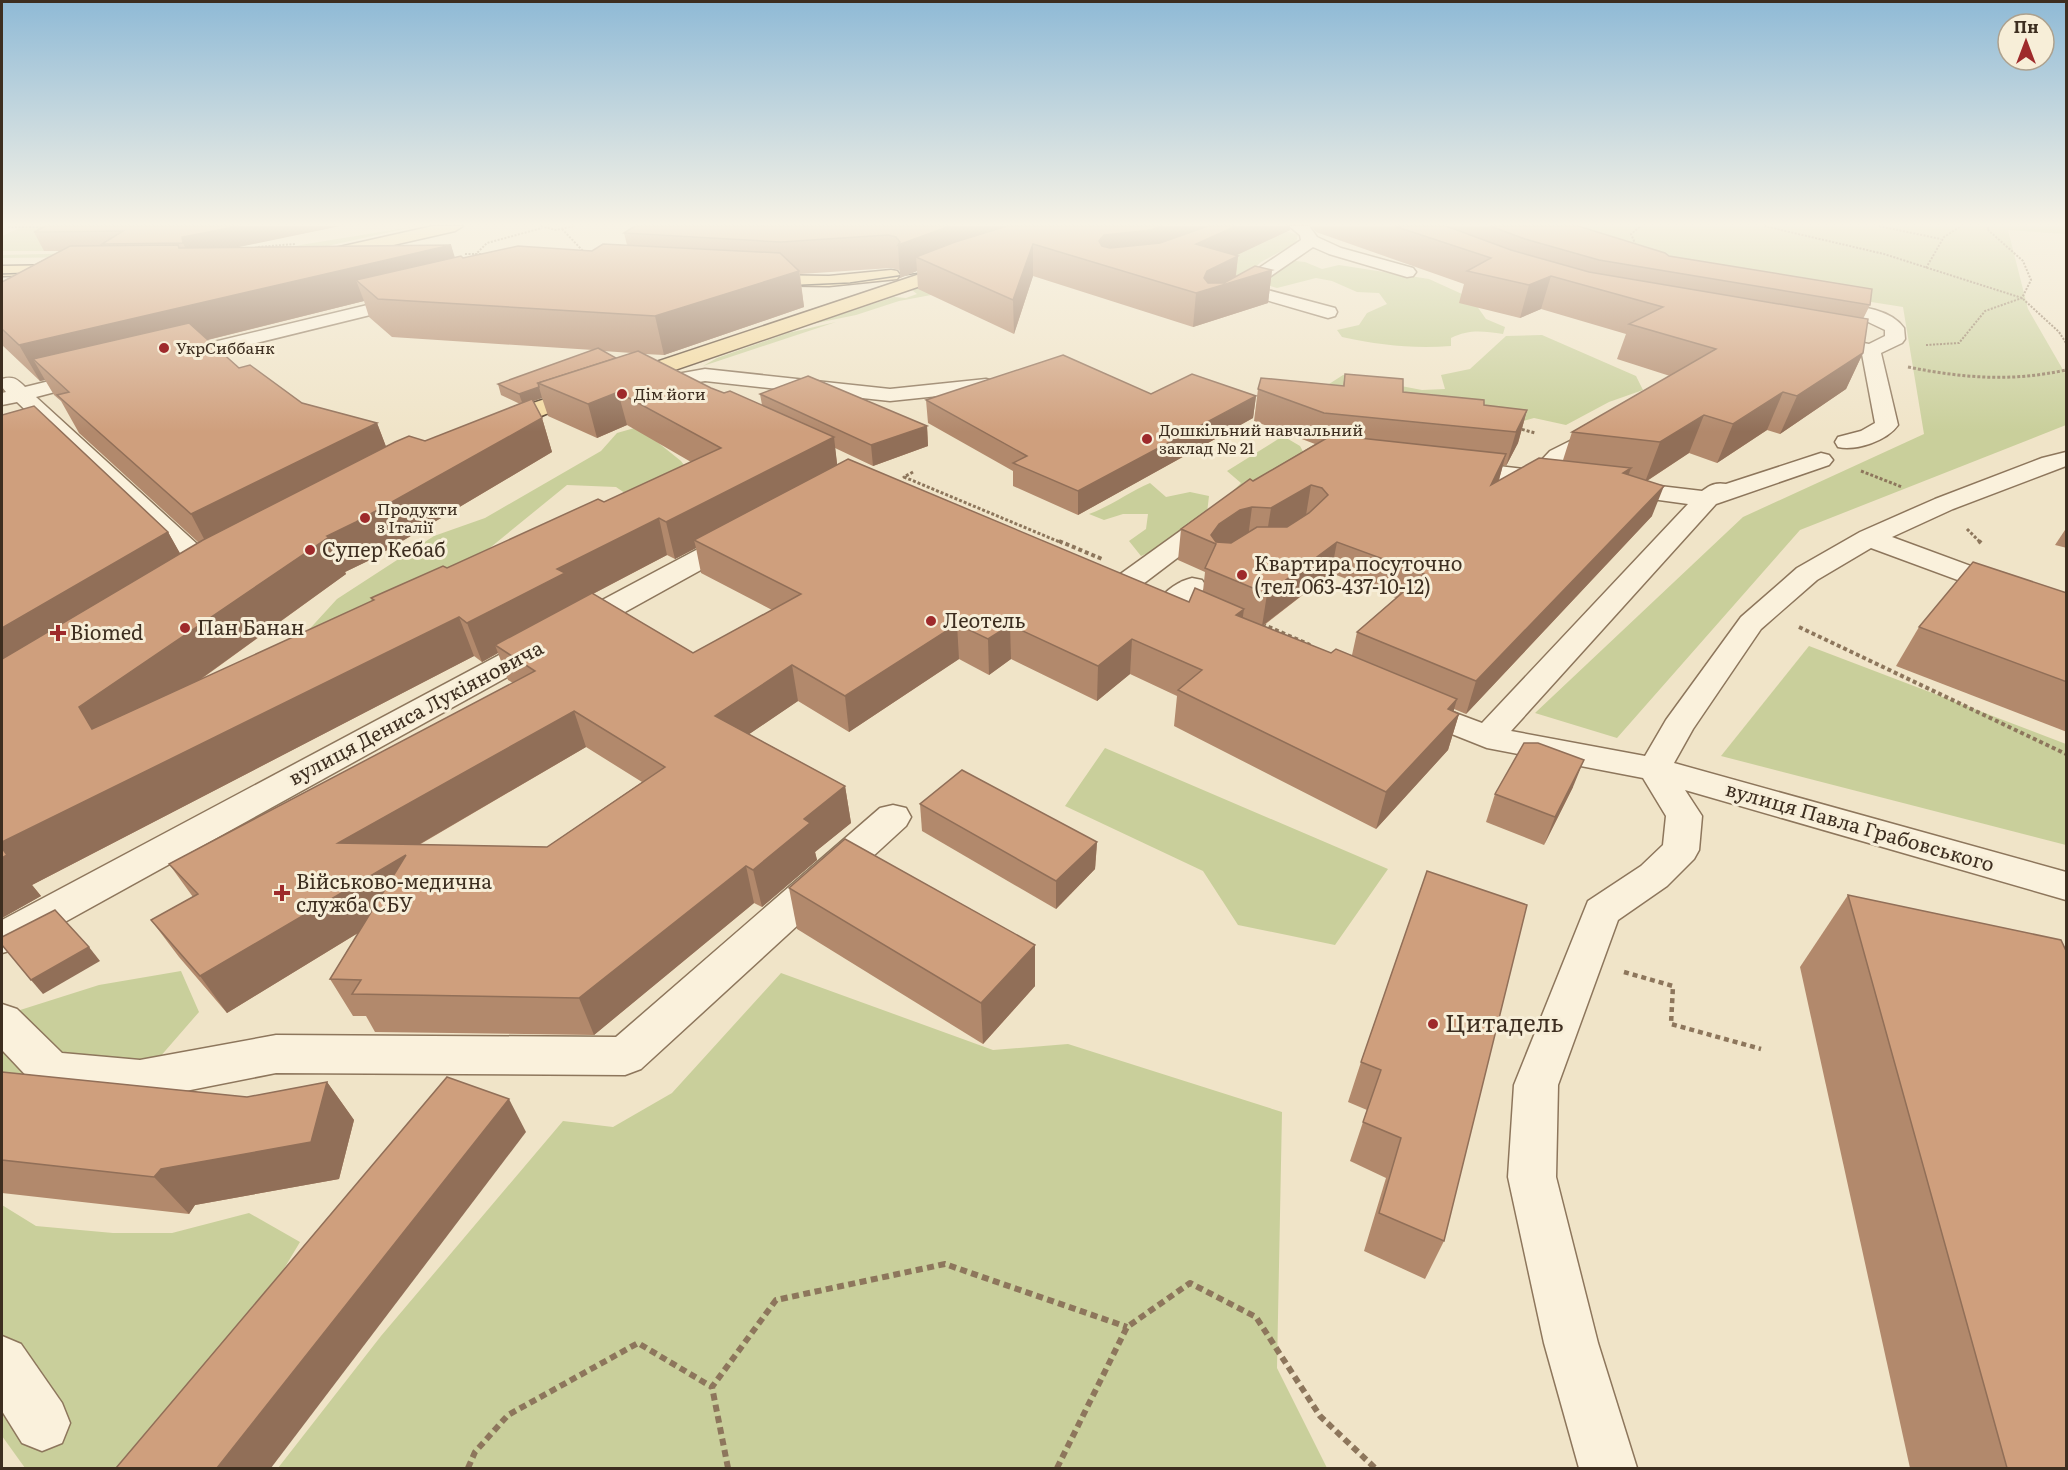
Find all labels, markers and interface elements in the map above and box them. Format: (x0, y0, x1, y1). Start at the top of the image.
north arrow (1996, 12, 2056, 72)
text: Пн (2014, 14, 2038, 38)
place label: УкрСиббанк (176, 335, 275, 359)
marker: УкрСиббанк (157, 341, 171, 355)
place label: Дім йоги (634, 381, 706, 405)
marker: Дім йоги (615, 387, 629, 401)
place label: Дошкільний навчальний заклад № 21 (1159, 417, 1363, 459)
marker: Дошкільний навчальний заклад № 21 (1140, 432, 1154, 446)
place label: Продукти з Італії (377, 496, 458, 538)
marker: Продукти з Італії (358, 511, 372, 525)
place label: Супер Кебаб (322, 533, 446, 563)
marker: Супер Кебаб (303, 543, 317, 557)
place label: Квартира посуточно (тел.063-437-10-12) (1254, 547, 1463, 600)
marker: Квартира посуточно (тел.063-437-10-12) (1235, 568, 1249, 582)
place label: Леотель (943, 604, 1026, 634)
place label: Пан Банан (197, 611, 304, 641)
marker: Леотель (924, 614, 938, 628)
place label: Biomed (70, 616, 143, 646)
marker: Пан Банан (178, 621, 192, 635)
marker: Biomed (51, 626, 65, 640)
street label: вулиця Дениса Лукіяновича (282, 631, 548, 791)
street label: вулиця Павла Грабовського (1723, 772, 1998, 878)
place label: Військово-медична служба СБУ (296, 865, 492, 918)
marker: Військово-медична служба СБУ (273, 884, 291, 902)
place label: Цитадель (1445, 1004, 1564, 1039)
marker: Цитадель (1426, 1017, 1440, 1031)

